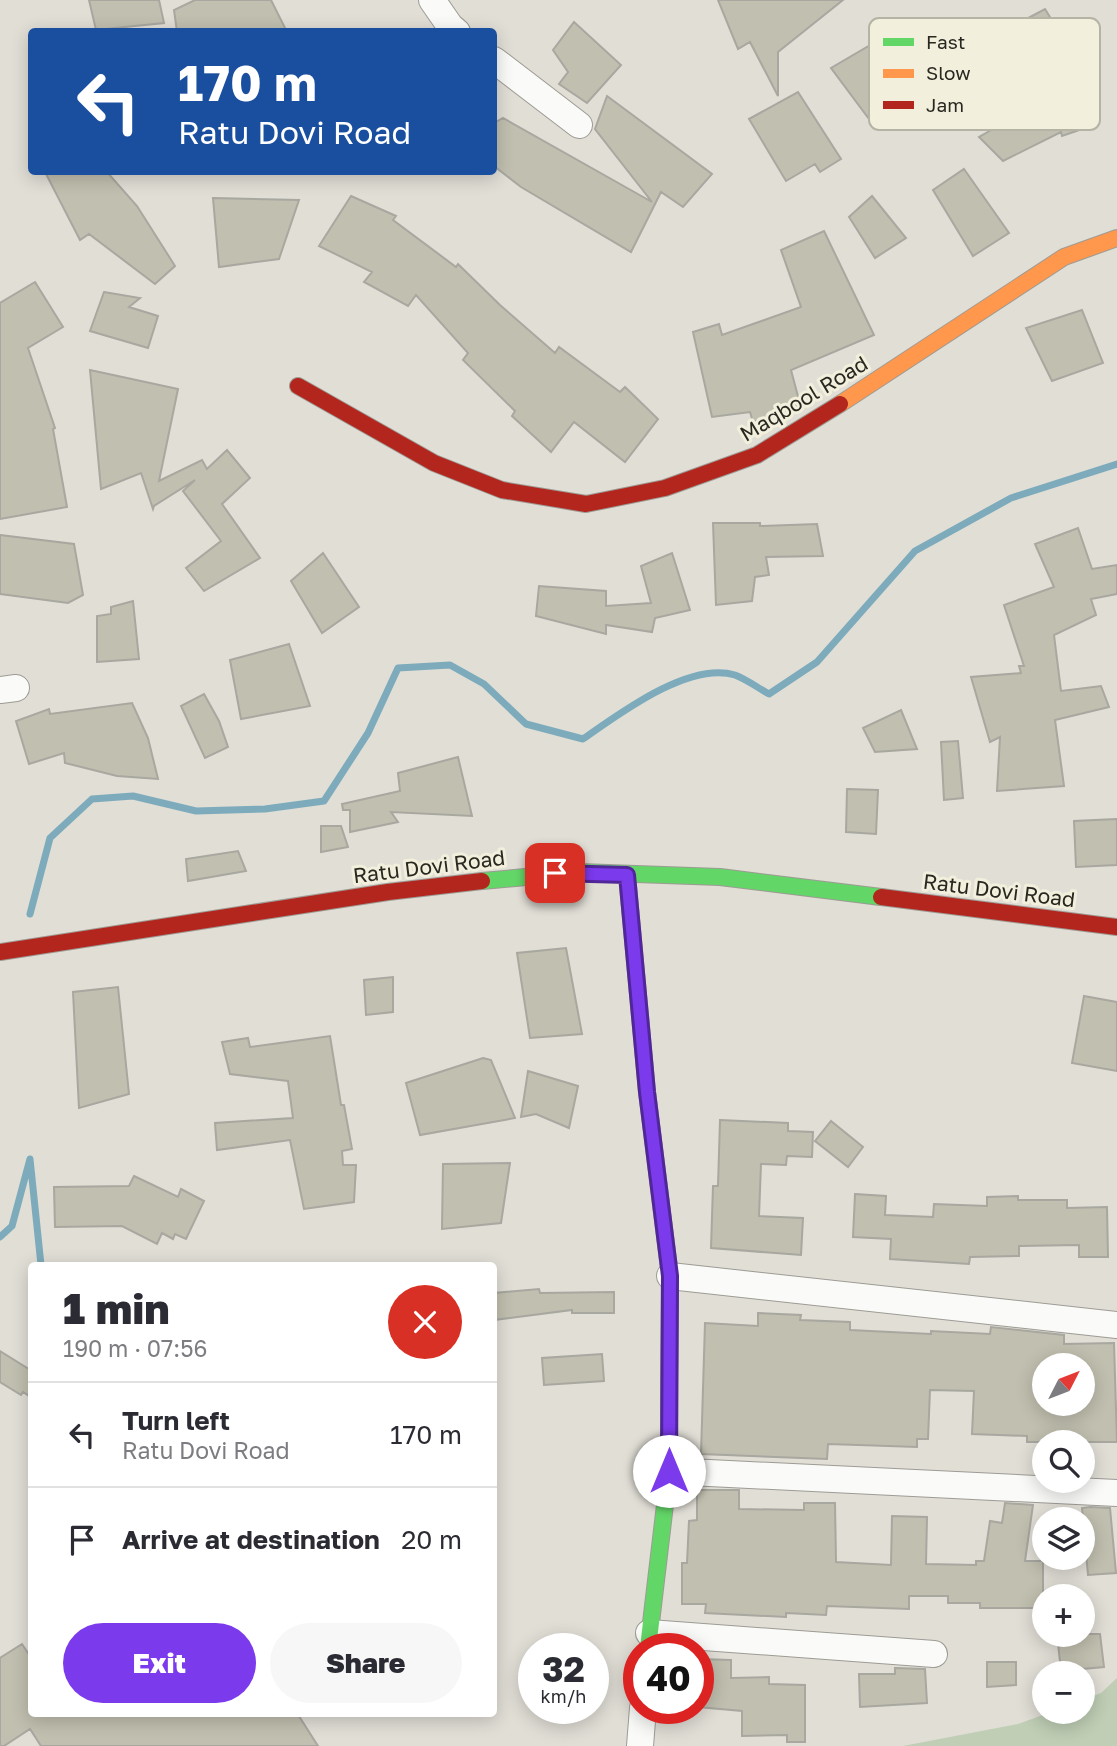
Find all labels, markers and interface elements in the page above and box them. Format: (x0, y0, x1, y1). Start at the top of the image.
legend (869, 18, 1100, 130)
text: Fast (926, 30, 965, 53)
text: 170 m (178, 53, 317, 112)
icon: left (63, 56, 154, 147)
text: Slow (926, 61, 971, 84)
text: Jam (926, 93, 964, 116)
text: Ratu Dovi Road (178, 113, 411, 151)
street label: Maqbool Road (735, 350, 872, 446)
pin (525, 843, 585, 903)
street label: Ratu Dovi Road (351, 844, 506, 888)
icon: arrive (536, 854, 574, 892)
street label: Ratu Dovi Road (922, 868, 1077, 912)
text: 1 min (63, 1283, 170, 1333)
button: close (388, 1285, 462, 1359)
text: 190 m · 07:56 (63, 1334, 207, 1362)
north arrow (1032, 1353, 1096, 1416)
map controls (1032, 1353, 1095, 1724)
text: Turn left (122, 1405, 230, 1436)
icon: left (63, 1416, 101, 1454)
text: 170 m (390, 1419, 462, 1450)
button: search (1032, 1430, 1095, 1493)
position arrow (632, 1434, 706, 1508)
text: Ratu Dovi Road (122, 1436, 290, 1464)
button: layers (1032, 1507, 1095, 1570)
icon: arrive (63, 1521, 101, 1559)
text: Arrive at destination (122, 1524, 380, 1555)
text: 20 m (401, 1524, 462, 1555)
button: + (1032, 1584, 1095, 1647)
button: Exit (63, 1623, 256, 1703)
button: Share (270, 1623, 462, 1703)
speed limit sign: 40 (623, 1633, 714, 1724)
text: 32 (542, 1648, 585, 1690)
button: − (1032, 1661, 1095, 1724)
text: km/h (541, 1685, 586, 1707)

